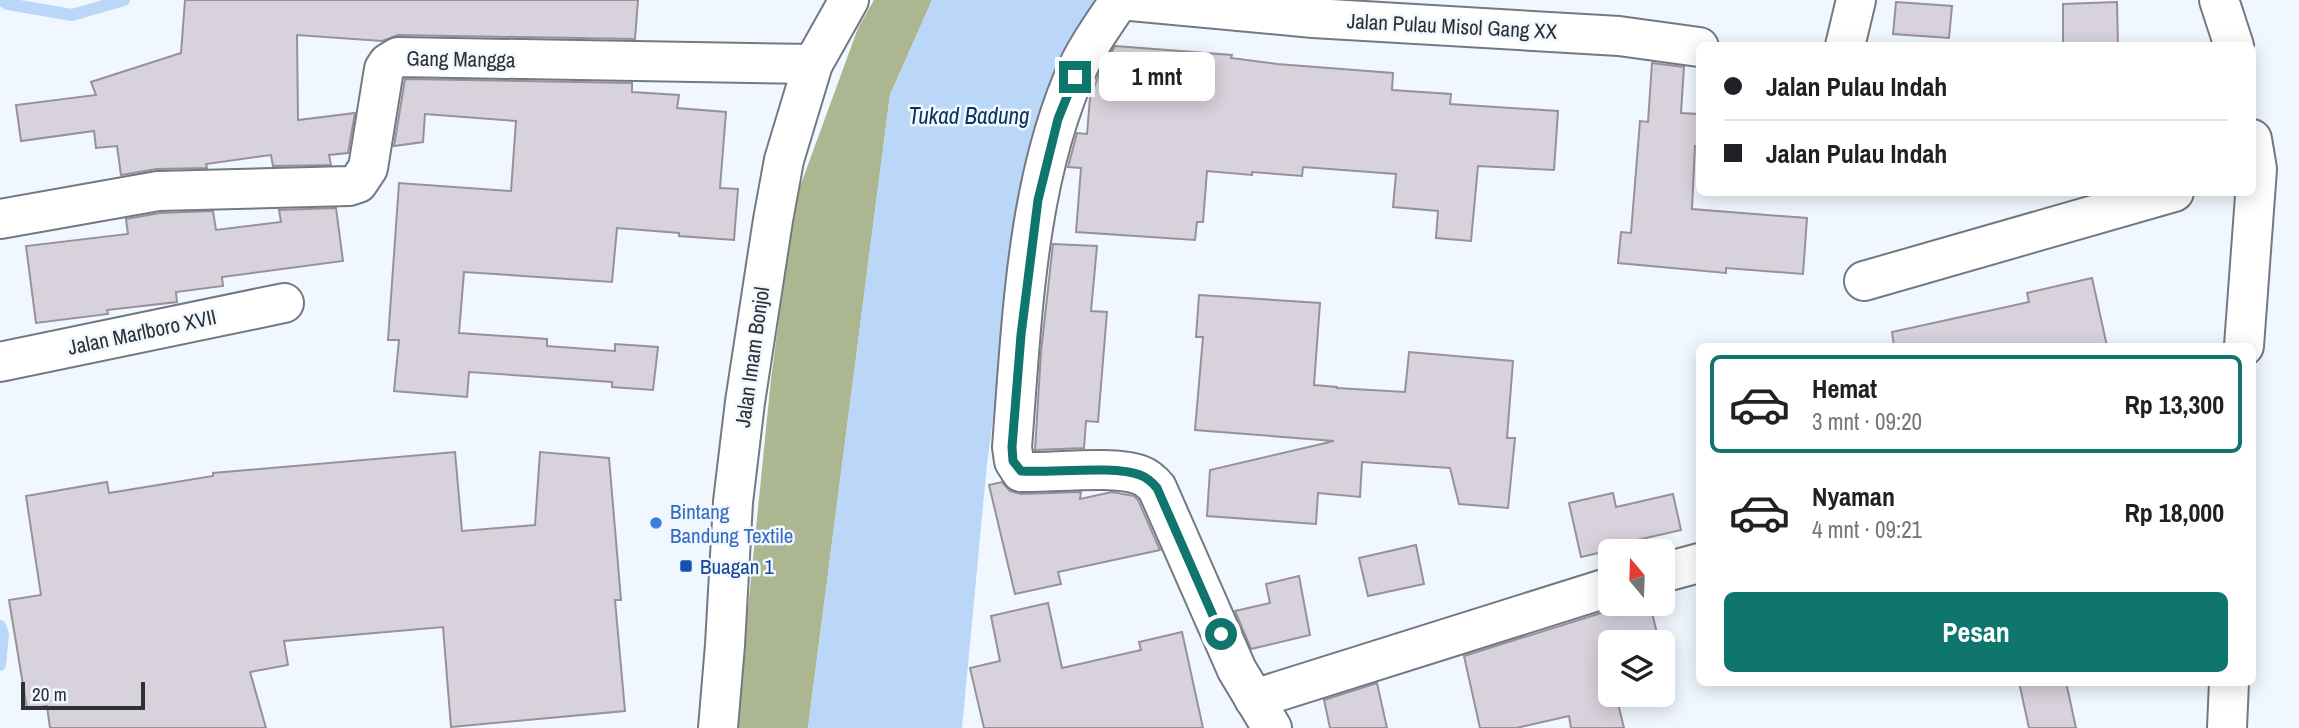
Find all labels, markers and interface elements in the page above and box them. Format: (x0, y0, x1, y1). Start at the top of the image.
street label: Jalan Pulau Misol Gang XX (1346, 6, 1558, 46)
street label: Gang Mangga (406, 44, 516, 74)
callout: 1 mnt (1100, 52, 1215, 102)
route end (1059, 61, 1091, 93)
text: 1 mnt (1132, 61, 1182, 92)
text: Jalan Pulau Indah (1766, 69, 1947, 104)
water label: Tukad Badung (908, 100, 1030, 131)
text: Jalan Pulau Indah (1766, 136, 1947, 171)
street label: Jalan Imam Bonjol (728, 285, 776, 429)
street label: Jalan Marlboro XVII (65, 302, 219, 362)
text: Hemat (1812, 371, 1877, 406)
icon: car (1728, 373, 1791, 436)
text: Rp 13,300 (2124, 387, 2224, 422)
text: 3 mnt · 09:20 (1812, 406, 1922, 437)
text: Nyaman (1812, 479, 1895, 514)
icon: car (1728, 481, 1791, 544)
text: Rp 18,000 (2124, 495, 2224, 530)
place label: Bintang Bandung Textile (670, 497, 793, 550)
text: 4 mnt · 09:21 (1812, 514, 1922, 545)
marker: Bintang Bandung Textile (648, 515, 664, 531)
north arrow (1598, 539, 1675, 616)
map controls (1598, 539, 1675, 707)
place label: Buagan 1 (700, 552, 774, 581)
marker: Buagan 1 (678, 558, 694, 574)
button: Pesan (1724, 592, 2228, 672)
route start (1205, 618, 1237, 650)
button: layers (1598, 630, 1675, 707)
scale bar (21, 679, 145, 711)
text: 20 m (32, 681, 67, 707)

